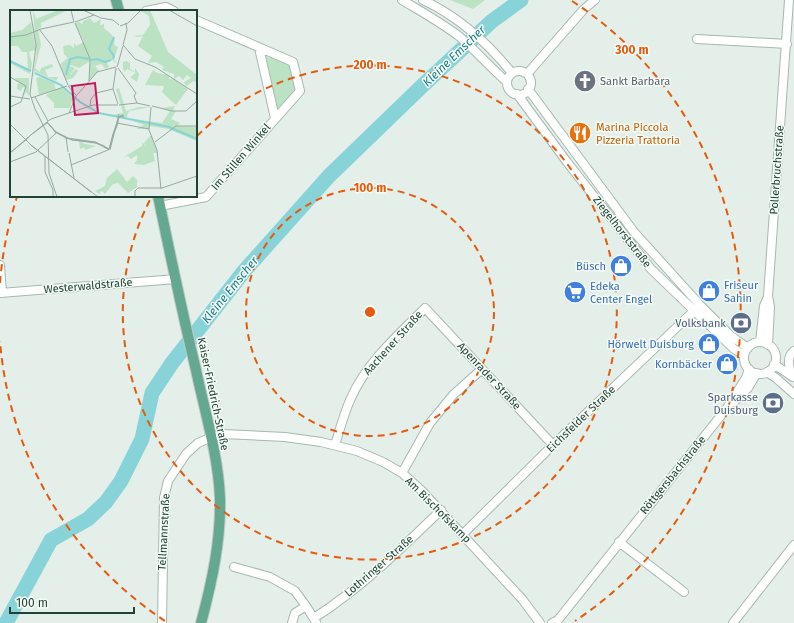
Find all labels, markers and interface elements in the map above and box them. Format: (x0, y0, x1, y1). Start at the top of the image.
inset map (10, 10, 197, 197)
water label: Kleine Emscher (420, 22, 489, 89)
text: 300 m (614, 43, 649, 57)
text: 200 m (353, 58, 387, 72)
church icon: Sankt Barbara (572, 68, 598, 94)
place label: Sankt Barbara (600, 75, 670, 88)
restaurant icon: Marina Piccola Pizzeria Trattoria (567, 120, 593, 146)
street label: Im Stillen Winkel (209, 121, 273, 193)
place label: Marina Piccola Pizzeria Trattoria (596, 121, 680, 147)
street label: Pollerbruchstraße (767, 125, 787, 215)
text: 100 m (354, 181, 386, 195)
street label: Ziegelhorststraße (590, 194, 654, 270)
shop icon: Büsch (608, 253, 634, 279)
water label: Kleine Emscher (199, 254, 261, 326)
place label: Büsch (576, 260, 606, 273)
street label: Westerwaldstraße (43, 276, 133, 296)
shop icon: Friseur Sahin (696, 278, 722, 304)
supermarket icon: Edeka Center Engel (562, 279, 588, 305)
place label: Friseur Sahin (724, 279, 759, 305)
place label: Edeka Center Engel (590, 280, 652, 306)
centre of rings (363, 305, 377, 319)
street label: Aachener Straße (361, 308, 425, 378)
bank icon: Volksbank (728, 310, 754, 336)
place label: Volksbank (675, 317, 726, 330)
shop icon: Hörwelt Duisburg (696, 331, 722, 357)
street label: Kaiser-Friedrich-Straße (195, 336, 231, 452)
place label: Hörwelt Duisburg (607, 338, 694, 351)
street label: Apenrader Straße (455, 340, 523, 412)
shop icon: Kornbäcker (714, 351, 740, 377)
place label: Kornbäcker (655, 358, 713, 371)
street label: Eichsfelder Straße (544, 383, 618, 455)
bank icon: Sparkasse Duisburg (760, 390, 786, 416)
place label: Sparkasse Duisburg (708, 391, 758, 417)
street label: Röttgersbachstraße (637, 433, 709, 517)
street label: Am Bischofskamp (402, 474, 474, 546)
street label: Tellmannstraße (155, 493, 173, 571)
street label: Lothringer Straße (342, 533, 416, 599)
scale bar (10, 589, 134, 615)
text: 100 m (16, 596, 48, 610)

